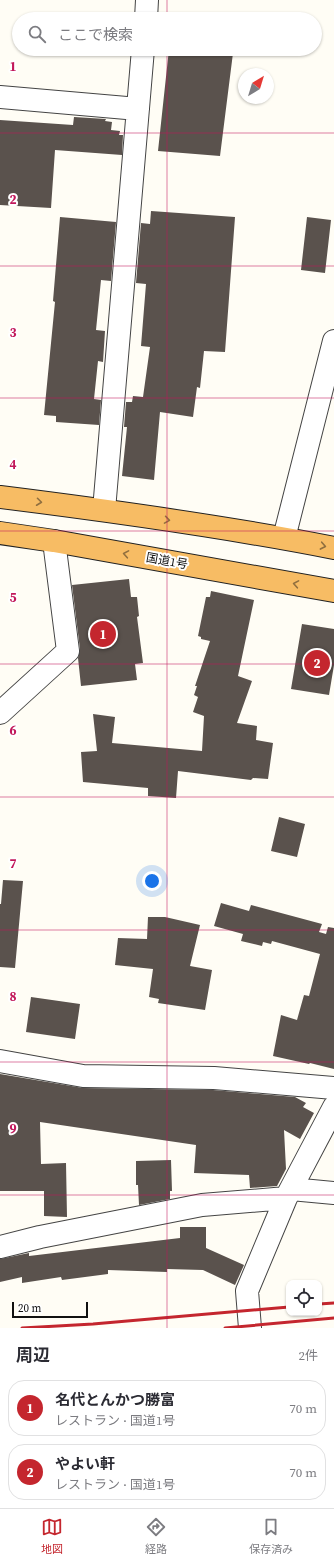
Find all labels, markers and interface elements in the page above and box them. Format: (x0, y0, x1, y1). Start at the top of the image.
search box (12, 12, 322, 56)
icon: search (26, 23, 48, 45)
text: ここで検索 (58, 24, 133, 45)
text: 1 (9, 58, 17, 75)
north arrow (238, 68, 274, 104)
text: 2 (9, 191, 17, 208)
text: 3 (9, 324, 17, 341)
text: 4 (9, 456, 17, 473)
one-way arrow (36, 497, 42, 506)
one-way arrow (164, 515, 171, 524)
one-way arrow (320, 541, 326, 549)
street label: 国道1号 (145, 549, 189, 573)
one-way arrow (123, 550, 129, 559)
one-way arrow (292, 580, 299, 589)
text: 5 (9, 589, 17, 606)
pin: 1 (90, 619, 116, 649)
pin: 2 (304, 648, 330, 678)
text: 6 (9, 722, 17, 739)
text: 7 (9, 855, 17, 872)
your location (142, 871, 162, 891)
text: 8 (9, 988, 17, 1005)
text: 9 (9, 1120, 17, 1137)
map controls (286, 1280, 322, 1316)
button: locate (286, 1280, 322, 1316)
scale bar (12, 1300, 88, 1319)
text: 20 m (18, 1301, 41, 1316)
text: 周辺 (16, 1343, 50, 1367)
text: 2件 (298, 1347, 318, 1364)
text: 名代とんかつ勝富 (55, 1389, 175, 1410)
text: 1 (26, 1400, 34, 1417)
text: 70 m (289, 1400, 317, 1417)
text: レストラン · 国道1号 (55, 1412, 175, 1429)
text: やよい軒 (55, 1453, 115, 1474)
text: 2 (26, 1464, 34, 1481)
text: 70 m (289, 1464, 317, 1481)
text: レストラン · 国道1号 (55, 1476, 175, 1493)
tab: 地図 (41, 1516, 63, 1557)
tab: 経路 (145, 1516, 167, 1557)
tab: 保存済み (249, 1516, 293, 1557)

